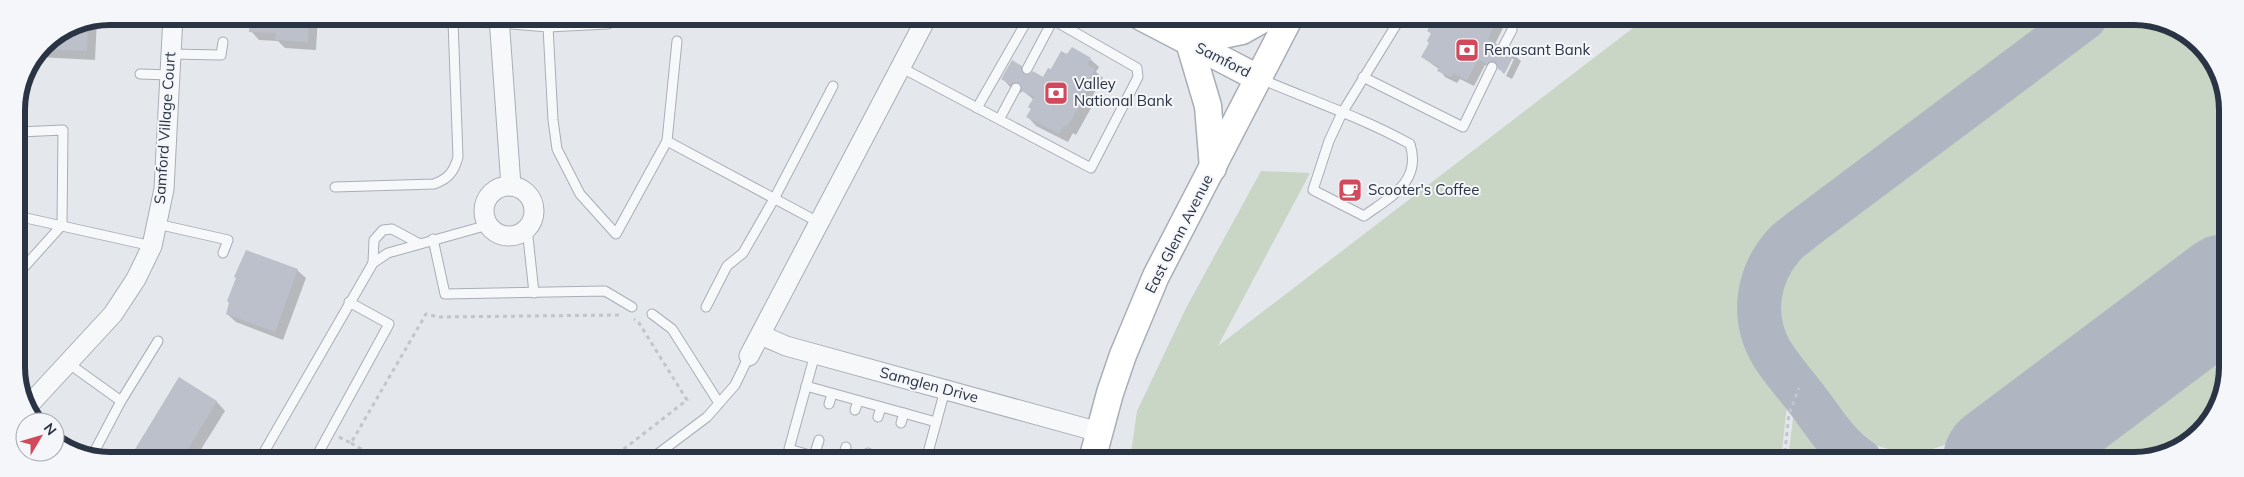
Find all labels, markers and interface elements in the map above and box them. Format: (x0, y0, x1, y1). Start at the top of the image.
bank icon: Renasant Bank (1454, 37, 1480, 63)
street label: Samford (1192, 38, 1254, 81)
place label: Renasant Bank (1484, 40, 1591, 59)
street label: Samford Village Court (150, 51, 179, 205)
place label: Valley National Bank (1074, 74, 1173, 110)
bank icon: Valley National Bank (1043, 80, 1069, 106)
street label: East Glenn Avenue (1140, 171, 1217, 296)
cafe icon: Scooter's Coffee (1337, 177, 1363, 203)
place label: Scooter's Coffee (1368, 180, 1479, 199)
street label: Samglen Drive (878, 362, 980, 407)
north arrow (15, 412, 65, 462)
text: N (40, 419, 61, 439)

